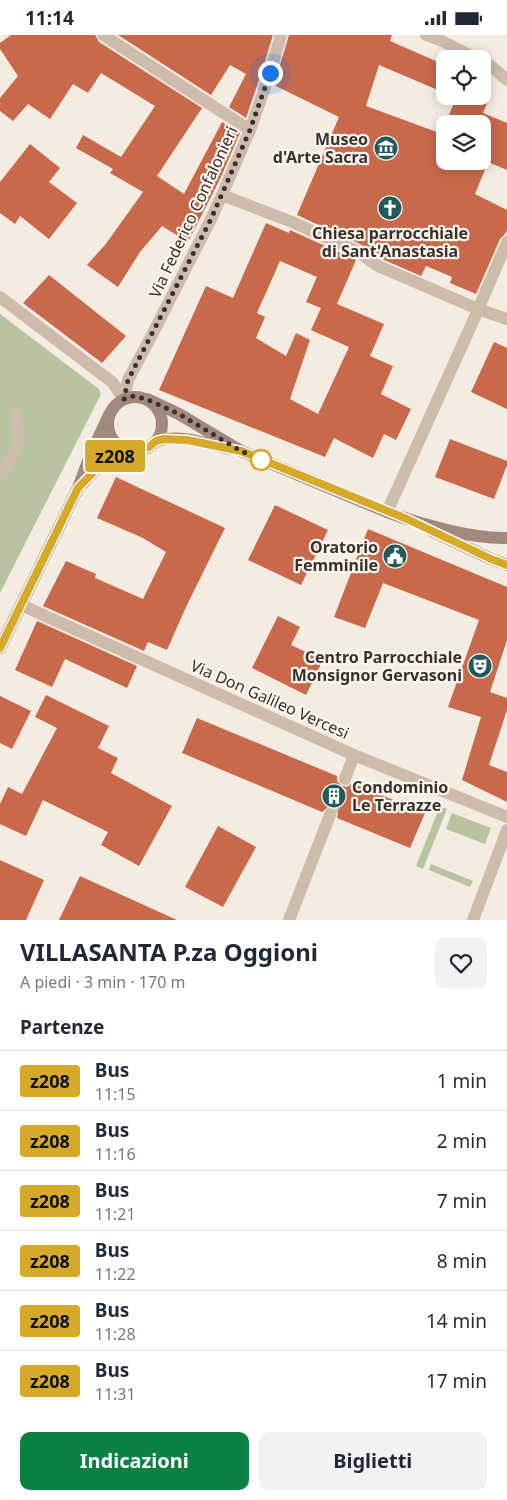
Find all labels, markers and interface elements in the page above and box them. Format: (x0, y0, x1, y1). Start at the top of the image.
text: 11:14 (25, 5, 74, 31)
map controls (436, 50, 491, 170)
button: locate (436, 50, 491, 105)
your location (258, 61, 283, 86)
button: layers (436, 115, 491, 170)
street label: Via Federico Confalonieri (144, 123, 242, 301)
place label: Museo d'Arte Sacra (273, 128, 368, 168)
museum icon: Museo d'Arte Sacra (373, 135, 399, 161)
church icon: Chiesa parrocchiale di Sant'Anastasia (377, 195, 403, 221)
place label: Chiesa parrocchiale di Sant'Anastasia (312, 222, 468, 262)
line badge: z208 (80, 440, 150, 472)
text: z208 (95, 444, 135, 468)
unlabelled marker (250, 449, 272, 471)
place label: Oratorio Femminile (294, 536, 378, 576)
public building icon: Oratorio Femminile (382, 543, 408, 569)
place label: Centro Parrocchiale Monsignor Gervasoni (292, 646, 462, 686)
theatre icon: Centro Parrocchiale Monsignor Gervasoni (467, 653, 493, 679)
street label: Via Don Galileo Vercesi (187, 654, 353, 744)
place label: Condominio Le Terrazze (352, 776, 448, 816)
building icon: Condominio Le Terrazze (321, 783, 347, 809)
text: VILLASANTA P.za Oggioni (20, 935, 318, 968)
button: heart (435, 937, 487, 989)
text: A piedi · 3 min · 170 m (20, 971, 185, 993)
text: Partenze (20, 1014, 104, 1040)
text: Bus (95, 1057, 129, 1083)
text: 1 min (437, 1068, 487, 1094)
text: z208 (30, 1069, 70, 1093)
text: 11:15 (95, 1083, 136, 1105)
text: Bus (95, 1117, 129, 1143)
text: 2 min (437, 1128, 487, 1154)
text: z208 (30, 1129, 70, 1153)
text: 11:16 (95, 1143, 136, 1165)
text: Bus (95, 1177, 129, 1203)
text: 7 min (437, 1188, 487, 1214)
text: z208 (30, 1189, 70, 1213)
text: 11:21 (95, 1203, 136, 1225)
text: Bus (95, 1237, 129, 1263)
text: 8 min (437, 1248, 487, 1274)
text: z208 (30, 1249, 70, 1273)
text: 11:22 (95, 1263, 136, 1285)
text: Bus (95, 1297, 129, 1323)
text: 14 min (426, 1308, 487, 1334)
text: z208 (30, 1309, 70, 1333)
text: 11:28 (95, 1323, 136, 1345)
text: Bus (95, 1357, 129, 1383)
text: 17 min (426, 1368, 487, 1394)
text: z208 (30, 1369, 70, 1393)
text: 11:31 (95, 1383, 136, 1405)
button: Indicazioni (20, 1432, 249, 1490)
button: Biglietti (259, 1432, 487, 1490)

